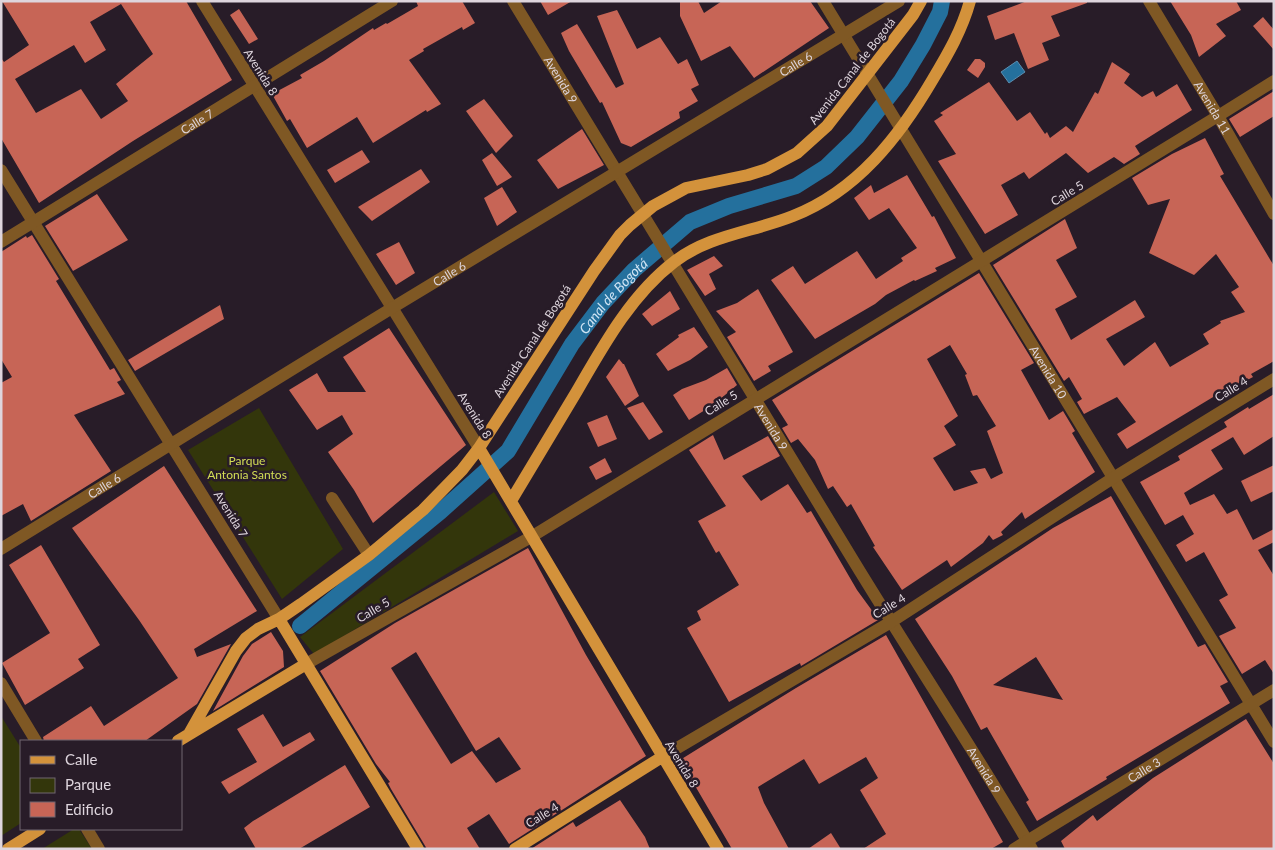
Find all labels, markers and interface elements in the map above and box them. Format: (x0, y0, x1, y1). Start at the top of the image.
street label: Avenida Canal de Bogotá (806, 15, 898, 127)
street label: Avenida 8 (241, 46, 281, 98)
street label: Calle 6 (776, 48, 815, 79)
street label: Avenida 9 (541, 53, 581, 106)
street label: Avenida 11 (1191, 78, 1234, 137)
street label: Calle 7 (178, 105, 216, 137)
street label: Calle 5 (1048, 177, 1086, 209)
water label: Canal de Bogotá (575, 254, 651, 337)
street label: Calle 6 (430, 258, 468, 289)
street label: Avenida Canal de Bogotá (490, 282, 574, 400)
street label: Avenida 10 (1027, 342, 1070, 401)
street label: Calle 4 (1212, 373, 1250, 405)
street label: Calle 5 (702, 387, 740, 419)
street label: Avenida 8 (455, 389, 495, 441)
street label: Avenida 9 (752, 400, 792, 453)
park label: Parque Antonia Santos (207, 453, 287, 482)
street label: Calle 6 (85, 470, 123, 501)
street label: Avenida 7 (211, 488, 251, 540)
street label: Calle 4 (870, 590, 908, 622)
street label: Calle 5 (354, 594, 392, 625)
street label: Avenida 8 (662, 738, 702, 790)
legend (20, 740, 182, 830)
street label: Avenida 9 (964, 744, 1005, 796)
text: Calle (65, 750, 98, 768)
street label: Calle 3 (1124, 754, 1163, 786)
text: Parque (65, 775, 111, 793)
street label: Calle 4 (523, 799, 561, 831)
text: Edificio (65, 800, 113, 818)

